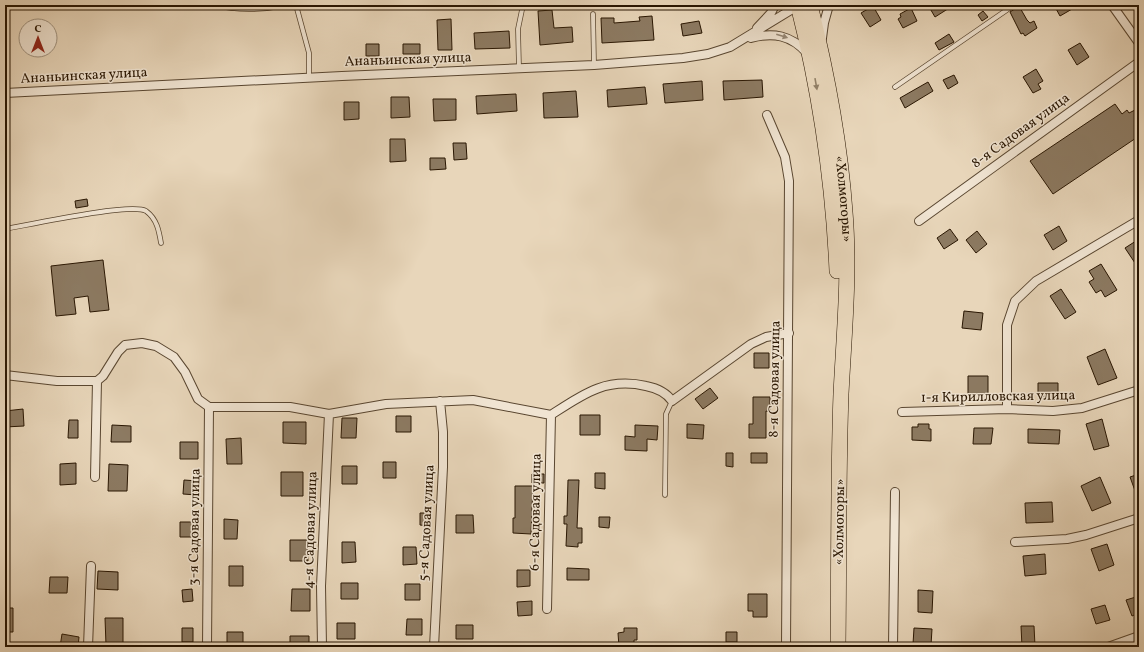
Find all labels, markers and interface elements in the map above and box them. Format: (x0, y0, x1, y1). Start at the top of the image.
north arrow (18, 18, 58, 58)
text: С (34, 22, 42, 37)
one-way arrow (777, 34, 789, 40)
street label: Ананьинская улица (344, 48, 472, 72)
street label: Ананьинская улица (20, 63, 148, 89)
one-way arrow (814, 78, 820, 91)
street label: 8-я Садовая улица (968, 89, 1074, 173)
street label: «Холмогоры» (830, 155, 856, 242)
street label: 8-я Садовая улица (764, 320, 786, 438)
street label: 1-я Кирилловская улица (920, 386, 1076, 408)
street label: 6-я Садовая улица (525, 453, 547, 571)
street label: 5-я Садовая улица (414, 464, 440, 582)
street label: 3-я Садовая улица (184, 468, 206, 586)
street label: 4-я Садовая улица (299, 471, 323, 589)
street label: «Холмогоры» (830, 479, 850, 565)

